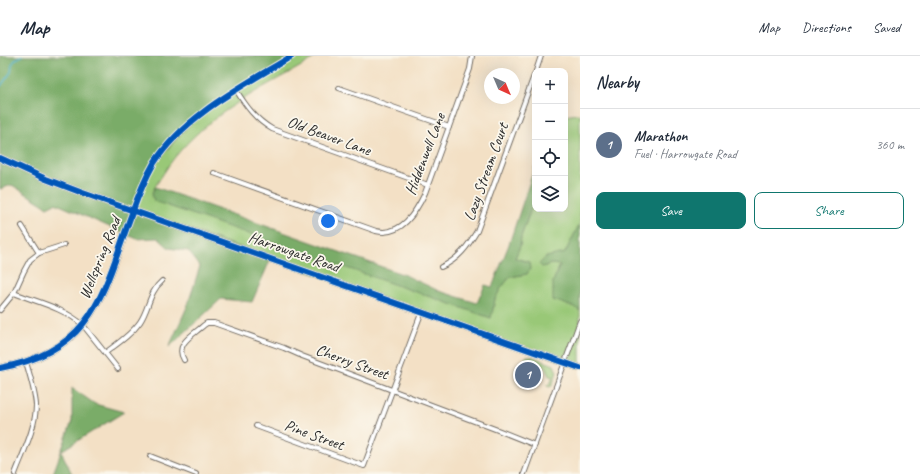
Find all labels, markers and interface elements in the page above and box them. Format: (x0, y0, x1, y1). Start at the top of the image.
text: Map (20, 16, 50, 40)
text: Map (759, 19, 780, 36)
text: Directions (802, 19, 851, 36)
text: Saved (873, 19, 900, 36)
north arrow (484, 68, 520, 104)
map controls (532, 68, 568, 212)
button: + (532, 68, 568, 104)
text: Nearby (596, 72, 639, 93)
button: − (532, 104, 568, 140)
street label: Hiddenwell Lane (400, 109, 450, 198)
street label: Old Beaver Lane (285, 112, 375, 161)
street label: Lazy Stream Court (459, 119, 514, 224)
text: Marathon (634, 127, 687, 146)
text: 1 (606, 137, 612, 153)
text: 360 m (876, 137, 904, 153)
button: locate (532, 140, 568, 176)
text: Fuel · Harrowgate Road (634, 146, 737, 162)
button: layers (532, 176, 568, 212)
button: Save (596, 192, 746, 229)
button: Share (754, 192, 904, 229)
street label: Wellspring Road (74, 211, 127, 302)
your location (318, 211, 338, 231)
street label: Harrowgate Road (246, 227, 345, 278)
street label: Cherry Street (313, 340, 393, 385)
pin: 1 (515, 360, 541, 390)
street label: Pine Street (282, 415, 348, 455)

